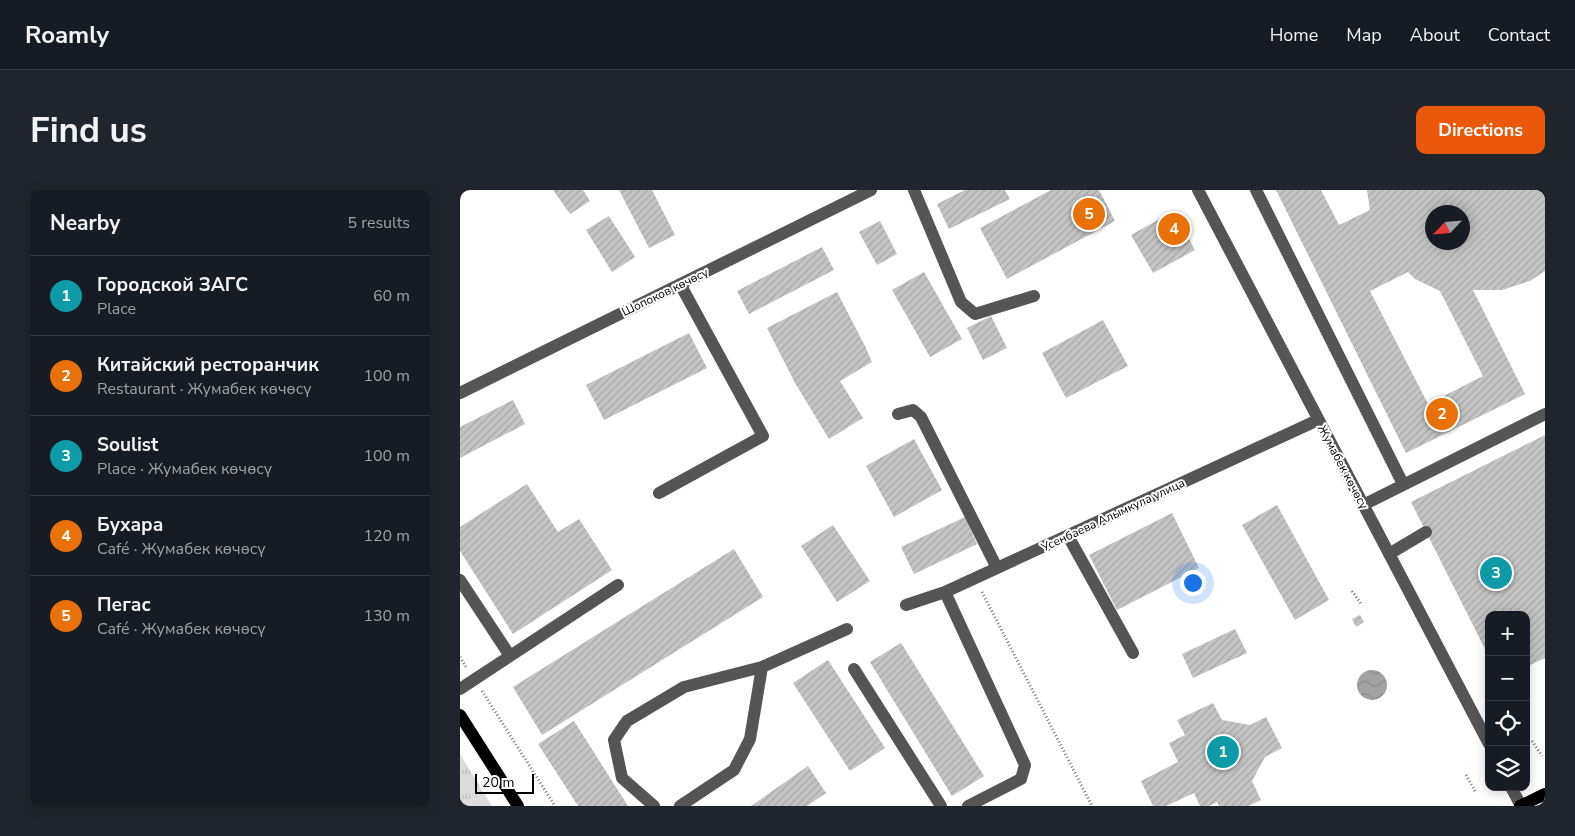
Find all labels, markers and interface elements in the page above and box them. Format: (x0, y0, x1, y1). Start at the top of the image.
text: Roamly (25, 19, 109, 51)
text: Home (1270, 23, 1318, 47)
text: Map (1346, 23, 1382, 47)
text: About (1410, 23, 1460, 47)
text: Contact (1488, 23, 1550, 47)
button: Directions (1416, 106, 1545, 154)
text: Find us (30, 107, 147, 154)
pin: 5 (1073, 195, 1105, 233)
north arrow (1425, 205, 1470, 250)
text: Nearby (50, 209, 120, 237)
pin: 4 (1158, 210, 1190, 248)
text: 5 results (348, 212, 410, 234)
street label: Шопоков көчөсү (619, 264, 712, 320)
text: Городской ЗАГС (97, 272, 248, 298)
text: 1 (61, 285, 71, 307)
text: 60 m (373, 285, 410, 307)
text: Place (97, 298, 136, 320)
text: Китайский ресторанчик (97, 352, 319, 378)
text: 2 (61, 365, 71, 387)
text: 100 m (363, 365, 410, 387)
text: Restaurant · Жумабек көчөсү (97, 378, 312, 400)
pin: 2 (1426, 395, 1458, 433)
street label: Жумабек көчөсү (1314, 422, 1372, 513)
text: Soulist (97, 432, 158, 458)
text: 3 (61, 445, 71, 467)
text: 100 m (363, 445, 410, 467)
text: Place · Жумабек көчөсү (97, 458, 272, 480)
street label: Усенбаева Алымкула улица (1038, 475, 1187, 556)
text: Бухара (97, 512, 163, 538)
text: 4 (61, 525, 71, 547)
text: 120 m (363, 525, 410, 547)
text: Café · Жумабек көчөсү (97, 538, 266, 560)
pin: 3 (1480, 554, 1512, 592)
your location (1180, 570, 1206, 596)
text: Пегас (97, 592, 151, 618)
text: 5 (61, 605, 71, 627)
text: 130 m (363, 605, 410, 627)
map controls (1485, 611, 1530, 791)
button: + (1485, 611, 1530, 656)
text: Café · Жумабек көчөсү (97, 618, 266, 640)
button: − (1485, 656, 1530, 701)
button: locate (1485, 701, 1530, 746)
pin: 1 (1207, 733, 1239, 771)
button: layers (1485, 746, 1530, 791)
scale bar (475, 771, 534, 794)
text: 20 m (482, 773, 514, 792)

